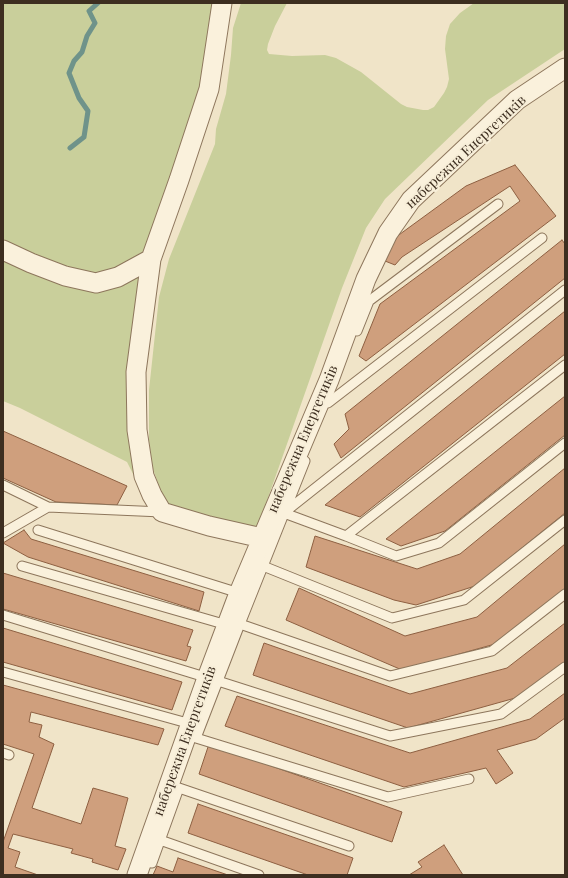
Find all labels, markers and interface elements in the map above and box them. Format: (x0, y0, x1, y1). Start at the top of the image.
street label: набережна Енергетиків (402, 92, 530, 212)
street label: набережна Енергетиків (264, 363, 342, 515)
street label: набережна Енергетиків (150, 664, 220, 818)

